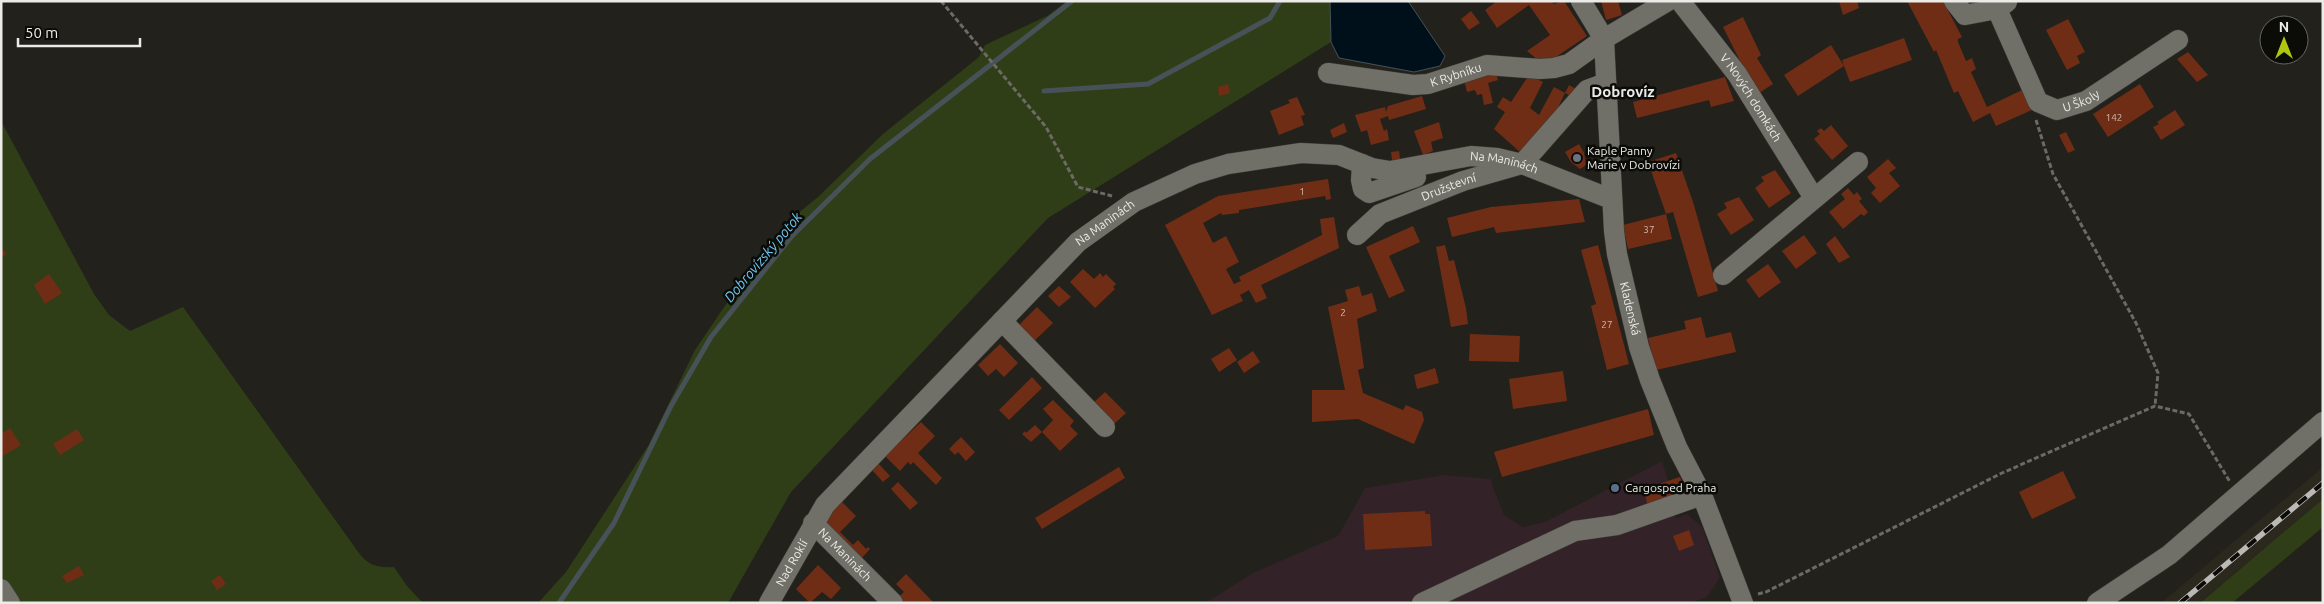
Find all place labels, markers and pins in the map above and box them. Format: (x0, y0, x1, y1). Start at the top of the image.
place label: Kaple Panny Marie v Dobrovízi (1587, 144, 1680, 171)
marker: Kaple Panny Marie v Dobrovízi (1571, 152, 1583, 164)
place label: Cargosped Praha (1625, 481, 1717, 494)
marker: Cargosped Praha (1609, 482, 1621, 494)

